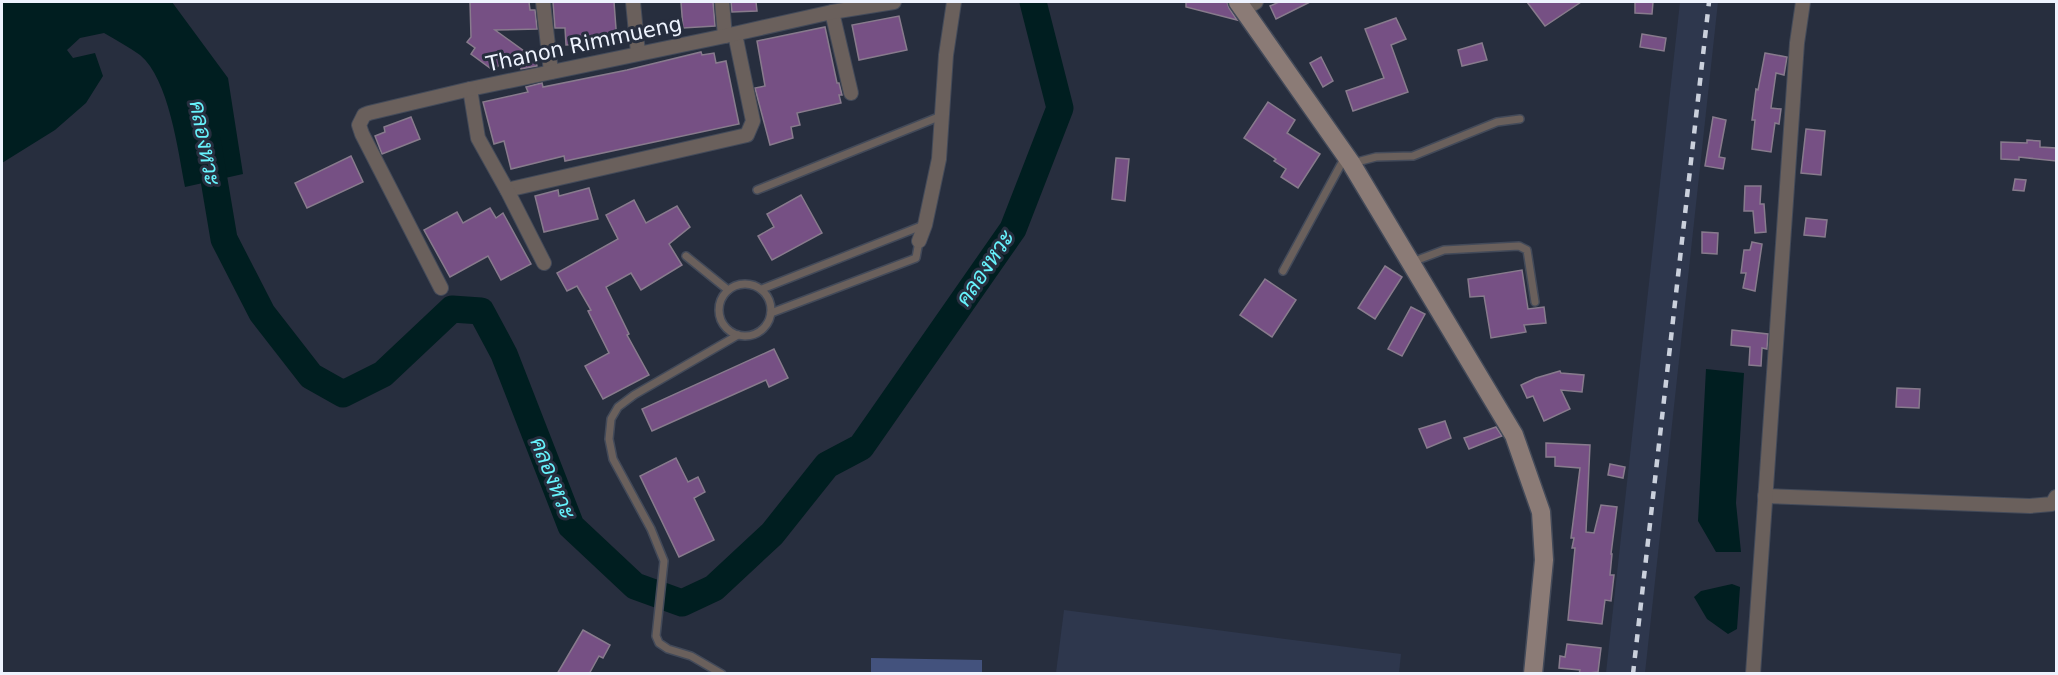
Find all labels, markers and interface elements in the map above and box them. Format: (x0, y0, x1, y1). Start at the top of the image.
street label: Thanon Rimmueng (483, 12, 684, 77)
water label: คลองหวะ (185, 98, 226, 188)
water label: คลองหวะ (951, 225, 1020, 311)
water label: คลองหวะ (525, 433, 581, 523)

